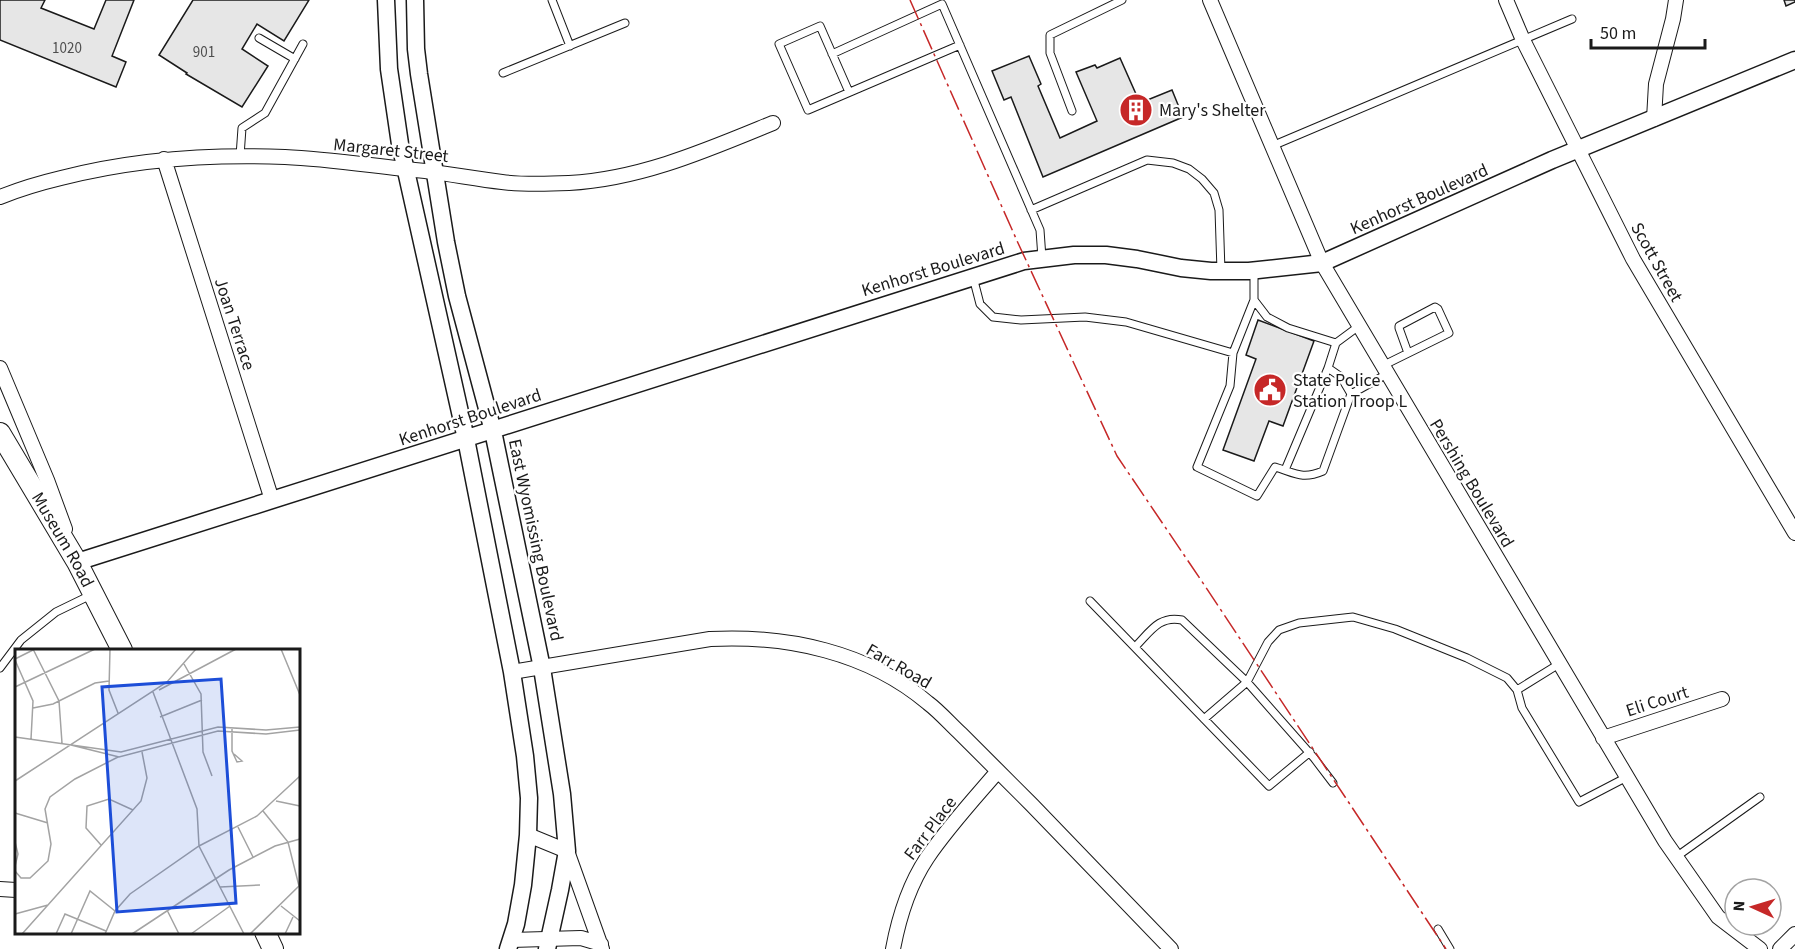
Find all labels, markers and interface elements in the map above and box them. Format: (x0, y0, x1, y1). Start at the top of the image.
scale bar (1591, 12, 1705, 50)
text: 50 m (1600, 21, 1636, 46)
house number: 1020 (52, 38, 82, 59)
house number: 901 (193, 42, 215, 63)
building icon: Mary's Shelter (1118, 92, 1154, 128)
place label: Mary's Shelter (1159, 98, 1266, 123)
street label: Margaret Street (332, 132, 450, 169)
street label: Kenhorst Boulevard (1346, 158, 1492, 241)
street label: Scott Street (1624, 218, 1689, 307)
street label: Kenhorst Boulevard (858, 236, 1008, 303)
street label: Joan Terrace (208, 275, 261, 374)
place label: State Police Station Troop L (1293, 368, 1407, 414)
public building icon: State Police Station Troop L (1252, 372, 1288, 408)
street label: Kenhorst Boulevard (396, 383, 545, 452)
street label: Pershing Boulevard (1423, 414, 1520, 552)
street label: East Wyomissing Boulevard (502, 437, 569, 643)
street label: Museum Road (25, 488, 100, 592)
street label: Farr Road (861, 638, 936, 695)
inset map (15, 649, 300, 934)
street label: Eli Court (1623, 680, 1692, 723)
street label: Farr Place (898, 791, 963, 865)
north arrow (1723, 877, 1783, 937)
text: N (1728, 900, 1750, 912)

